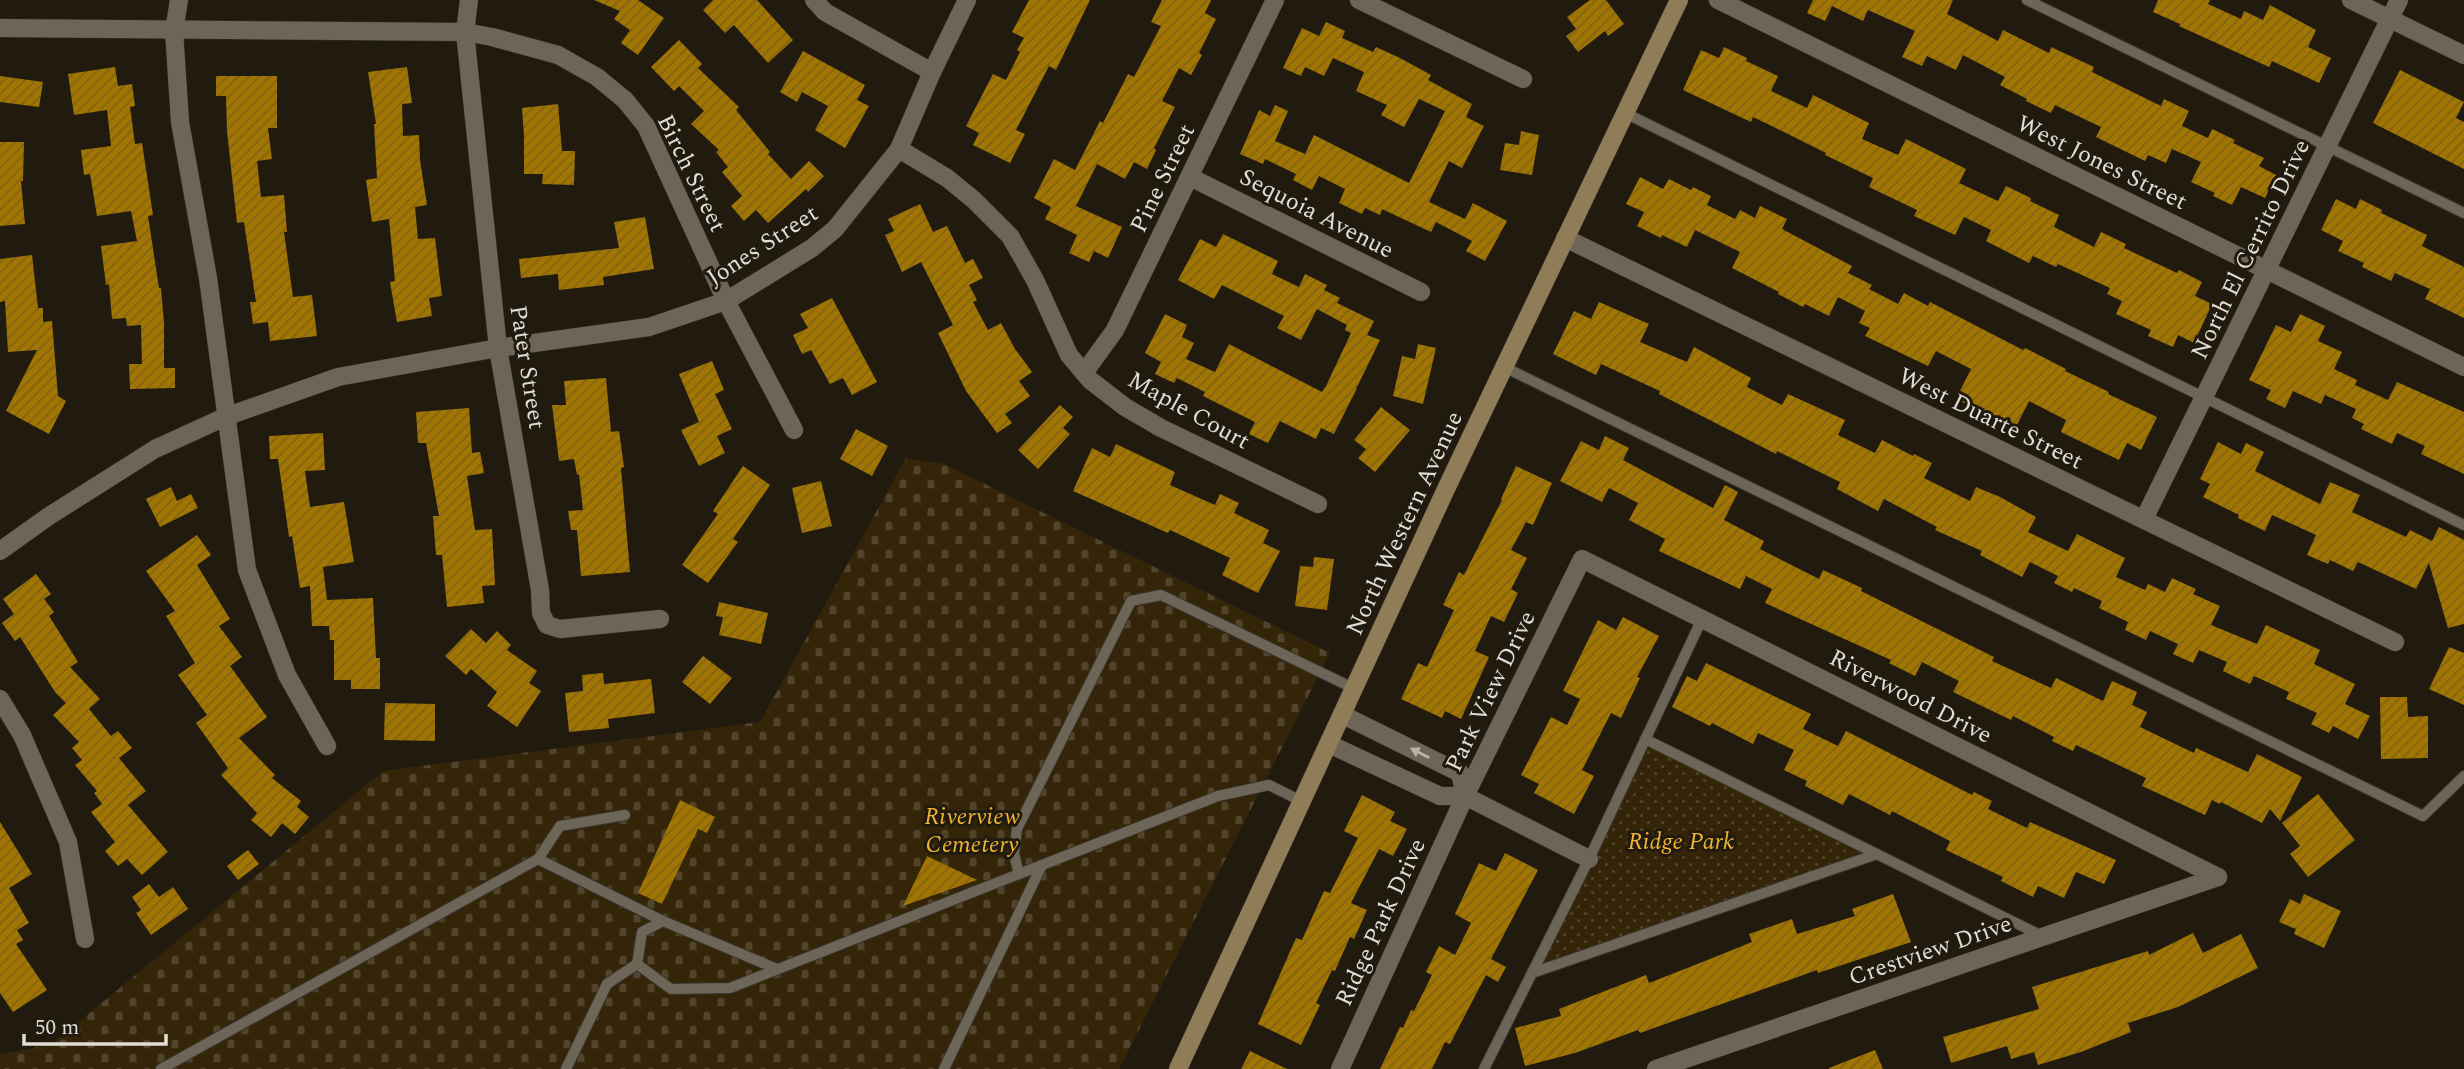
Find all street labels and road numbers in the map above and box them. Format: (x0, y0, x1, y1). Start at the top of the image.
street label: West Jones Street (2010, 106, 2193, 220)
street label: Birch Street (647, 108, 735, 239)
street label: Pine Street (1121, 118, 1205, 239)
street label: North El Cerrito Drive (2182, 133, 2320, 365)
street label: Sequoia Avenue (1233, 159, 1400, 268)
street label: Jones Street (700, 196, 826, 295)
street label: Pater Street (499, 303, 555, 432)
street label: West Duarte Street (1892, 359, 2089, 479)
street label: Maple Court (1121, 362, 1256, 459)
street label: North Western Avenue (1337, 405, 1473, 642)
street label: Park View Drive (1436, 605, 1545, 778)
street label: Riverwood Drive (1823, 640, 1998, 753)
street label: Ridge Park Drive (1326, 833, 1436, 1012)
street label: Crestview Drive (1844, 906, 2017, 996)

